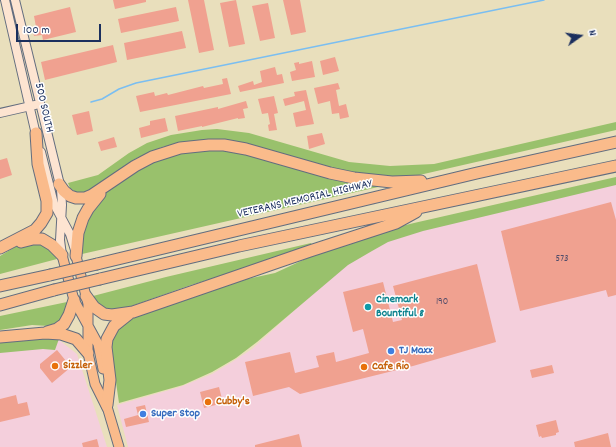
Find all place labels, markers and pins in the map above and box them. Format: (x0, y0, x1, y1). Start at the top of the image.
place label: Cinemark Bountiful 8 (376, 293, 424, 321)
marker: Cinemark Bountiful 8 (363, 302, 373, 312)
place label: TJ Maxx (399, 344, 432, 358)
marker: TJ Maxx (386, 346, 396, 356)
place label: Sizzler (63, 359, 92, 373)
place label: Cafe Rio (372, 360, 409, 374)
marker: Sizzler (50, 361, 60, 371)
marker: Cafe Rio (359, 362, 369, 372)
place label: Cubby's (216, 395, 250, 409)
marker: Cubby's (203, 397, 213, 407)
place label: Super Stop (151, 407, 200, 421)
marker: Super Stop (138, 409, 148, 419)

